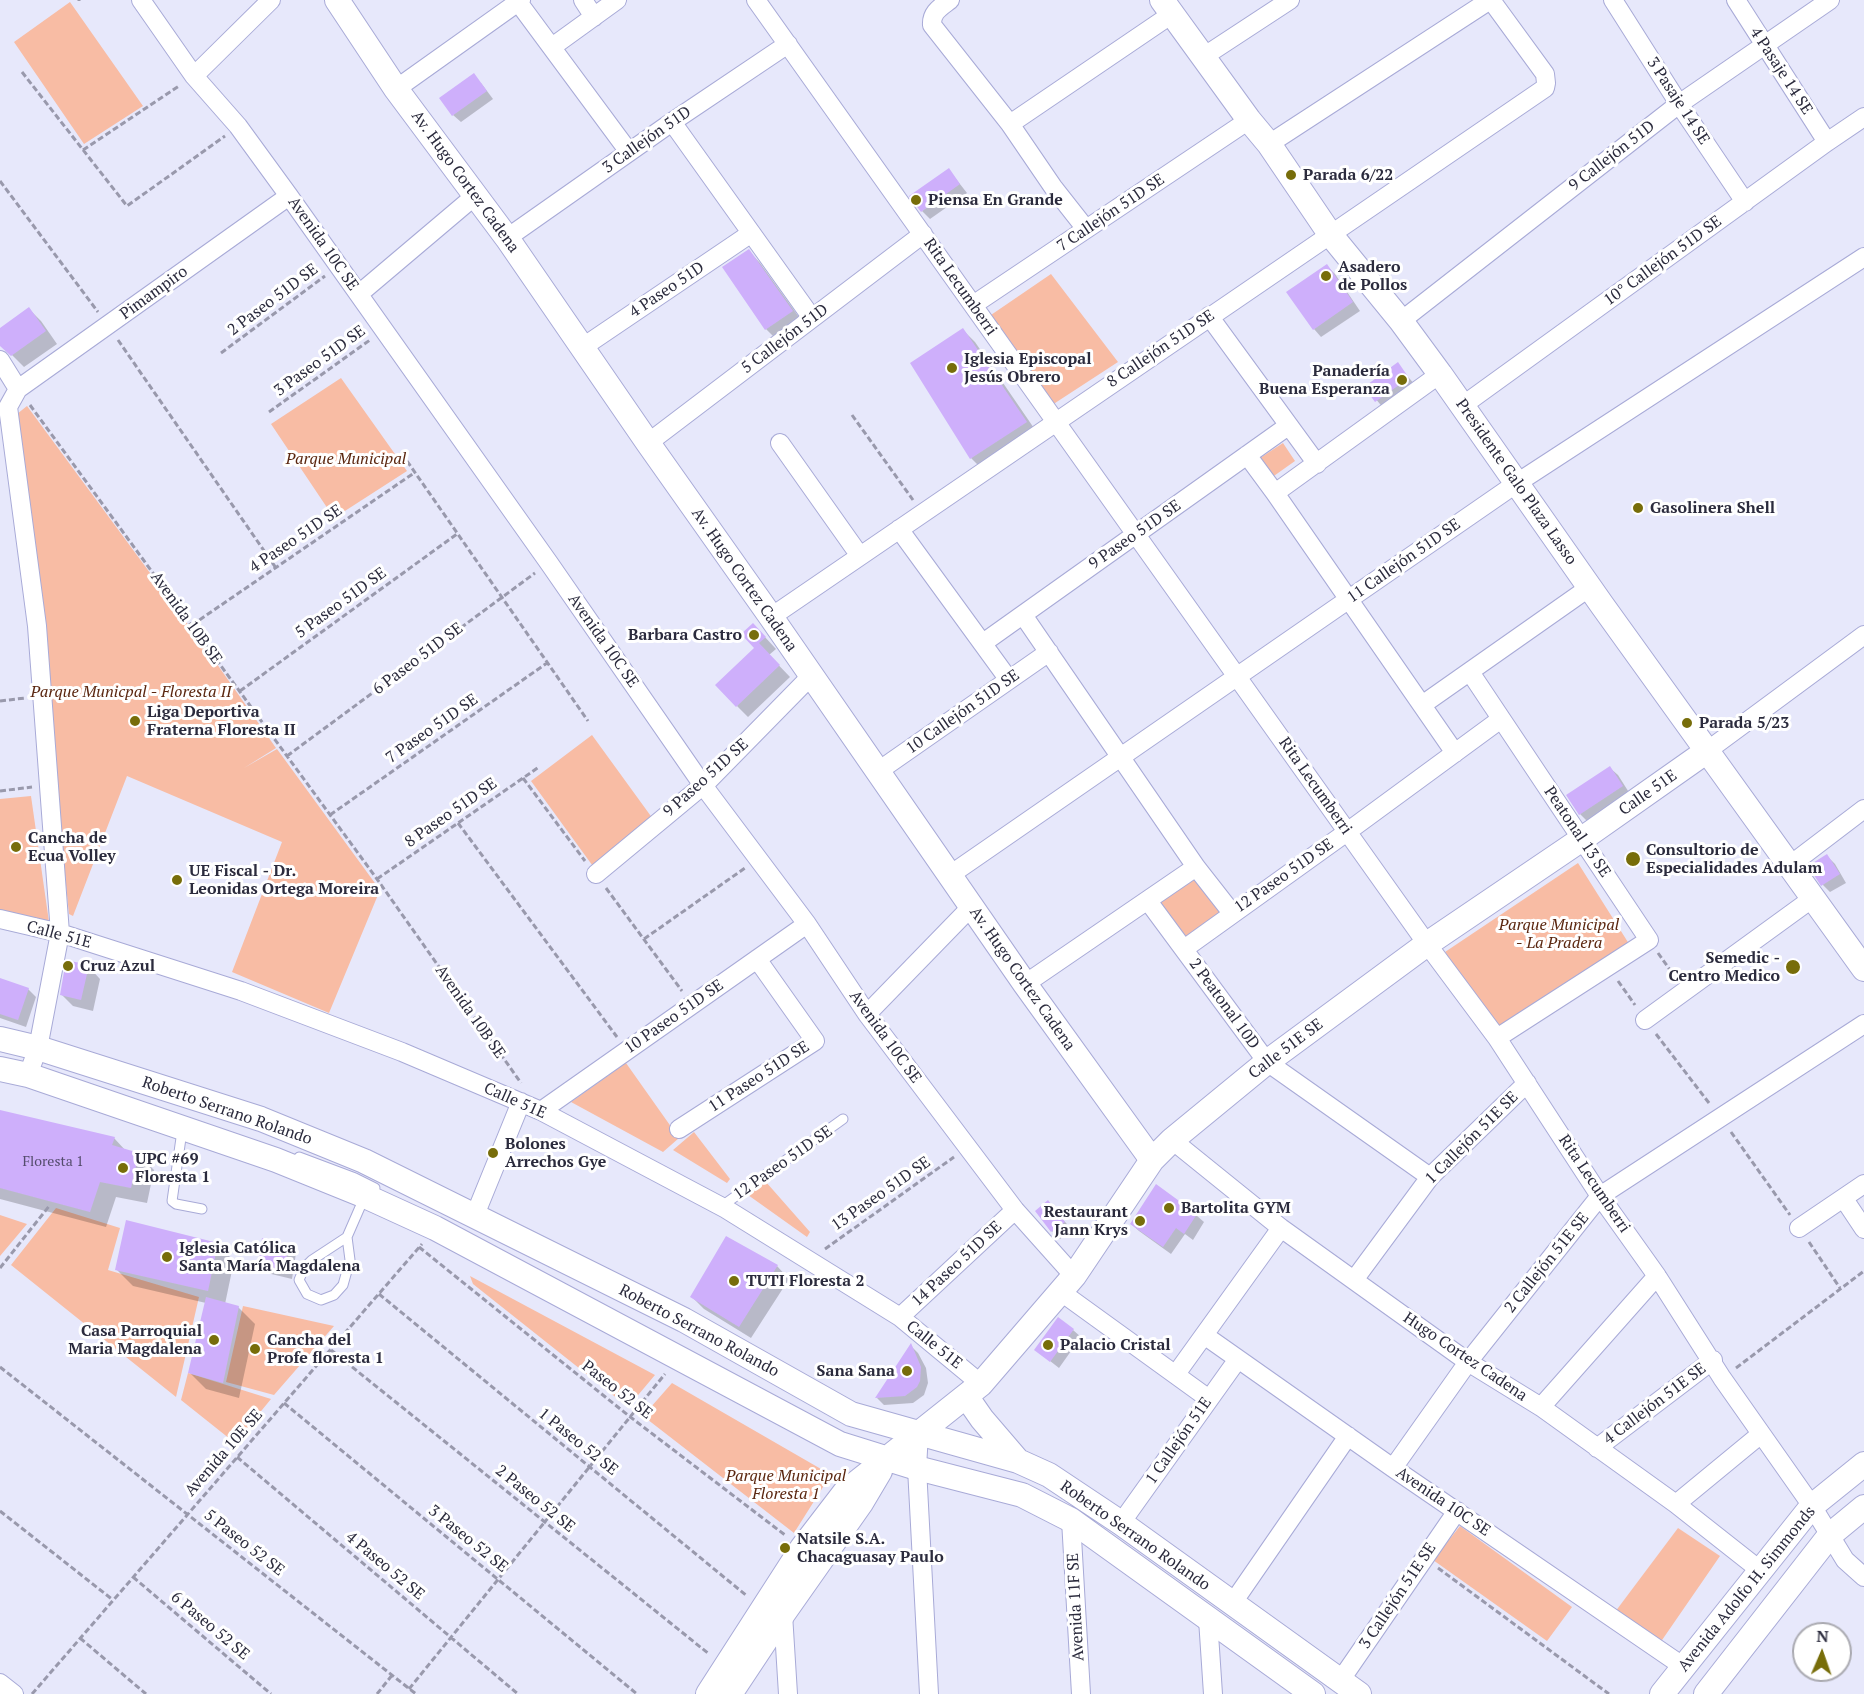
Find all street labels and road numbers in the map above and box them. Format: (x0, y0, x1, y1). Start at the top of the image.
street label: 4 Pasaje 14 SE (1746, 24, 1816, 118)
street label: 3 Pasaje 14 SE (1643, 54, 1713, 148)
street label: 3 Callejón 51D (599, 102, 695, 178)
street label: Av. Hugo Cortez Cadena (407, 107, 523, 257)
street label: 9 Callejón 51D (1565, 117, 1659, 195)
street label: 7 Callejón 51D SE (1054, 170, 1168, 256)
street label: Avenida 10C SE (284, 193, 362, 295)
street label: 10° Callejón 51D SE (1600, 212, 1726, 310)
street label: Rita Lecumberri (919, 235, 1001, 339)
street label: 4 Paseo 51D (626, 258, 708, 322)
street label: 2 Paseo 51D SE (224, 260, 322, 340)
street label: Pimampiro (116, 262, 192, 324)
street label: 5 Callejón 51D (738, 300, 832, 378)
street label: 8 Callejón 51D SE (1104, 306, 1218, 392)
street label: 3 Paseo 51D SE (271, 322, 369, 400)
street label: Presidente Galo Plaza Lasso (1451, 395, 1581, 569)
street label: 9 Paseo 51D SE (1085, 496, 1185, 574)
street label: 4 Paseo 51D SE (246, 501, 346, 577)
street label: Av. Hugo Cortez Cadena (687, 505, 801, 655)
street label: 11 Callejón 51D SE (1344, 515, 1464, 607)
street label: 5 Paseo 51D SE (292, 564, 390, 642)
street label: Avenida 10B SE (146, 568, 226, 668)
street label: Avenida 10C SE (564, 590, 642, 692)
street label: 6 Paseo 51D SE (369, 619, 467, 699)
street label: 10 Callejón 51D SE (903, 666, 1023, 758)
street label: 7 Paseo 51D SE (382, 690, 482, 768)
street label: Rita Lecumberri (1274, 734, 1356, 838)
street label: 9 Paseo 51D SE (659, 735, 753, 821)
street label: Calle 51E (1615, 766, 1681, 820)
street label: 8 Paseo 51D SE (401, 774, 501, 852)
street label: Peatonal 13 SE (1540, 783, 1614, 881)
street label: 12 Paseo 51D SE (1231, 835, 1337, 917)
street label: Av. Hugo Cortez Cadena (965, 904, 1079, 1054)
street label: Calle 51E (24, 917, 94, 953)
street label: 2 Peatonal 10D (1185, 955, 1263, 1053)
street label: Avenida 10B SE (431, 962, 509, 1062)
street label: 10 Paseo 51D SE (621, 976, 727, 1058)
street label: Avenida 10C SE (845, 987, 925, 1087)
street label: Calle 51E SE (1245, 1015, 1327, 1083)
street label: 11 Paseo 51D SE (705, 1037, 813, 1117)
street label: Roberto Serrano Rolando (140, 1073, 314, 1149)
street label: Calle 51E (481, 1079, 549, 1123)
street label: 1 Callejón 51E SE (1422, 1088, 1522, 1188)
street label: 12 Paseo 51D SE (730, 1122, 836, 1204)
street label: Rita Lecumberri (1554, 1131, 1634, 1237)
street label: 13 Paseo 51D SE (828, 1153, 934, 1235)
street label: 2 Callejón 51E SE (1501, 1209, 1593, 1317)
street label: 14 Paseo 51D SE (908, 1217, 1006, 1311)
street label: Roberto Serrano Rolando (616, 1281, 782, 1381)
street label: Hugo Cortez Cadena (1399, 1308, 1531, 1406)
street label: Calle 51E (902, 1317, 966, 1373)
street label: Paseo 52 SE (578, 1357, 656, 1423)
street label: 4 Callejón 51E SE (1600, 1359, 1710, 1449)
street label: 1 Callejón 51E (1142, 1394, 1216, 1488)
street label: 1 Paseo 52 SE (534, 1404, 622, 1480)
street label: Avenida 10E SE (181, 1406, 267, 1500)
street label: 2 Paseo 52 SE (491, 1461, 579, 1537)
street label: Avenida 10C SE (1392, 1463, 1494, 1541)
street label: Roberto Serrano Rolando (1056, 1477, 1214, 1595)
street label: 3 Paseo 52 SE (424, 1501, 512, 1577)
street label: Avenida Adolfo H. Simmonds (1674, 1502, 1820, 1676)
street label: 5 Paseo 52 SE (200, 1506, 288, 1580)
street label: 4 Paseo 52 SE (342, 1528, 428, 1604)
street label: 3 Callejón 51E SE (1356, 1539, 1440, 1653)
street label: Avenida 11F SE (1064, 1552, 1088, 1662)
street label: 6 Paseo 52 SE (167, 1588, 253, 1664)

